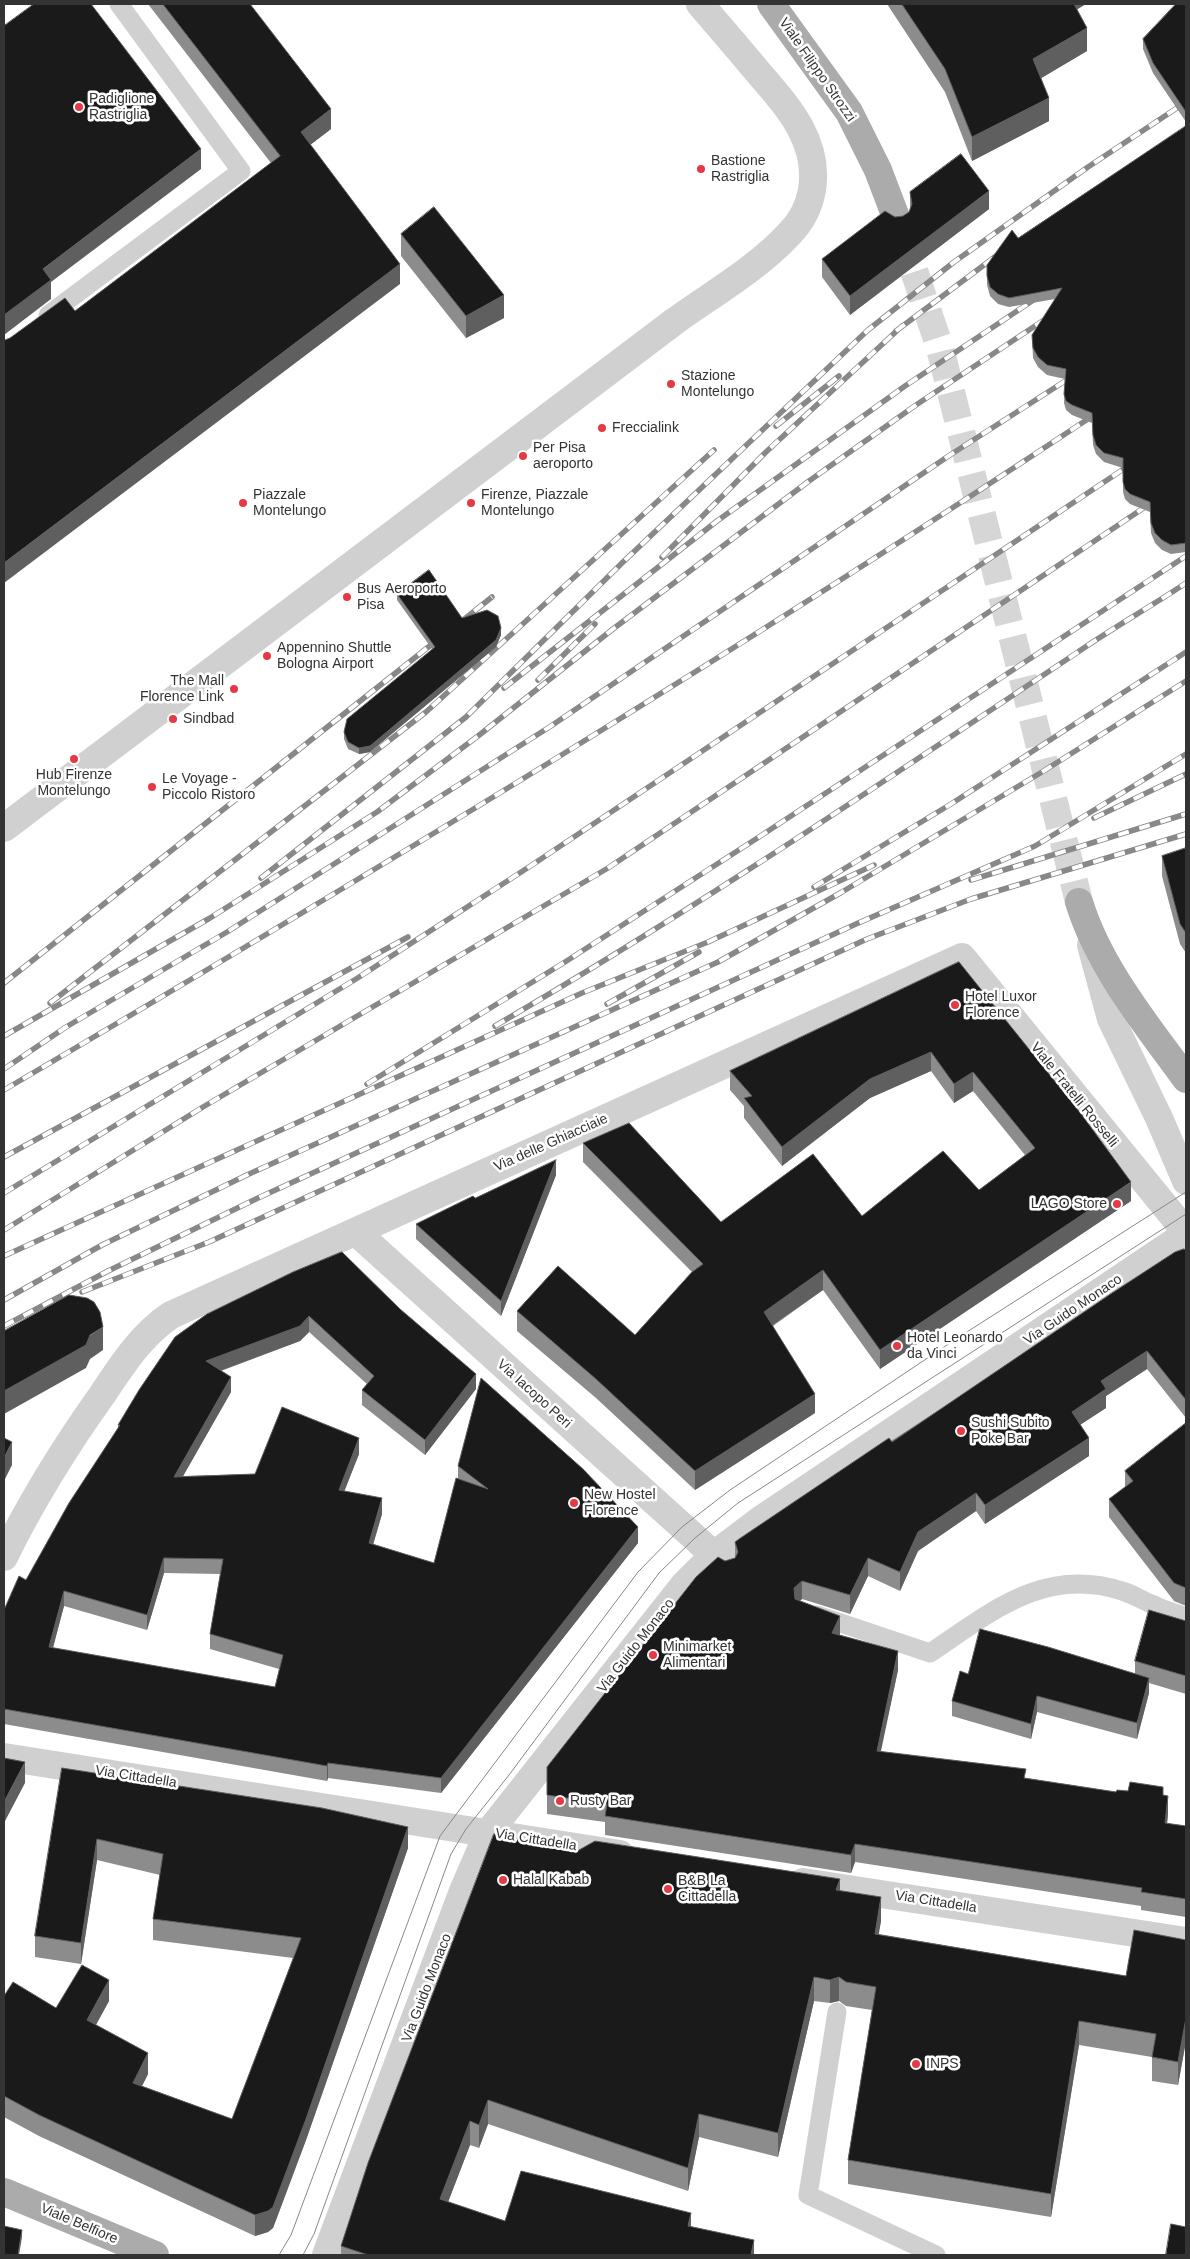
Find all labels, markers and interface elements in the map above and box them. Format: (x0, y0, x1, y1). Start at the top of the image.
street label: Viale Filippo Strozzi (775, 15, 859, 125)
place label: Padiglione Rastriglia (89, 91, 154, 124)
marker: Padiglione Rastriglia (73, 101, 85, 113)
place label: Bastione Rastriglia (711, 153, 769, 186)
marker: Bastione Rastriglia (695, 163, 707, 175)
place label: Stazione Montelungo (681, 368, 754, 401)
marker: Stazione Montelungo (665, 378, 677, 390)
place label: Freccialink (612, 420, 679, 436)
marker: Freccialink (596, 422, 608, 434)
place label: Per Pisa aeroporto (533, 440, 593, 472)
marker: Per Pisa aeroporto (517, 450, 529, 462)
place label: Piazzale Montelungo (253, 487, 326, 520)
place label: Firenze, Piazzale Montelungo (481, 487, 588, 520)
marker: Piazzale Montelungo (237, 497, 249, 509)
marker: Firenze, Piazzale Montelungo (465, 497, 477, 509)
place label: Bus Aeroporto Pisa (357, 581, 446, 614)
marker: Bus Aeroporto Pisa (341, 591, 353, 603)
place label: Appennino Shuttle Bologna Airport (277, 640, 391, 672)
marker: Appennino Shuttle Bologna Airport (261, 650, 273, 662)
place label: The Mall Florence Link (140, 673, 224, 706)
marker: The Mall Florence Link (228, 683, 240, 695)
place label: Sindbad (183, 711, 234, 727)
marker: Sindbad (167, 713, 179, 725)
marker: Hub Firenze Montelungo (68, 753, 80, 765)
place label: Hub Firenze Montelungo (36, 767, 112, 800)
place label: Le Voyage - Piccolo Ristoro (162, 771, 255, 804)
marker: Le Voyage - Piccolo Ristoro (146, 781, 158, 793)
place label: Hotel Luxor Florence (965, 989, 1037, 1022)
marker: Hotel Luxor Florence (949, 999, 961, 1011)
street label: Viale Fratelli Rosselli (1027, 1039, 1121, 1151)
street label: Via delle Ghiacciaie (492, 1110, 610, 1176)
place label: LAGO Store (1031, 1196, 1107, 1212)
marker: LAGO Store (1111, 1198, 1123, 1210)
street label: Via Guido Monaco (1021, 1271, 1125, 1349)
place label: Hotel Leonardo da Vinci (907, 1330, 1003, 1362)
marker: Hotel Leonardo da Vinci (891, 1340, 903, 1352)
street label: Via Iacopo Peri (493, 1356, 575, 1432)
place label: Sushi Subito Poke Bar (971, 1415, 1050, 1448)
marker: Sushi Subito Poke Bar (955, 1425, 967, 1437)
place label: New Hostel Florence (584, 1487, 656, 1520)
marker: New Hostel Florence (568, 1497, 580, 1509)
street label: Via Guido Monaco (594, 1596, 678, 1696)
place label: Minimarket Alimentari (663, 1639, 731, 1671)
marker: Minimarket Alimentari (647, 1649, 659, 1661)
street label: Via Cittadella (94, 1762, 178, 1792)
place label: Rusty Bar (570, 1793, 631, 1809)
marker: Rusty Bar (554, 1795, 566, 1807)
street label: Via Cittadella (494, 1825, 578, 1855)
place label: Halal Kabab (513, 1872, 589, 1888)
place label: B&B La Cittadella (678, 1873, 736, 1905)
marker: Halal Kabab (497, 1874, 509, 1886)
marker: B&B La Cittadella (662, 1883, 674, 1895)
street label: Via Cittadella (894, 1887, 978, 1917)
street label: Via Guido Monaco (399, 1931, 455, 2045)
place label: INPS (926, 2056, 959, 2072)
marker: INPS (910, 2058, 922, 2070)
street label: Viale Belfiore (38, 2200, 120, 2248)

